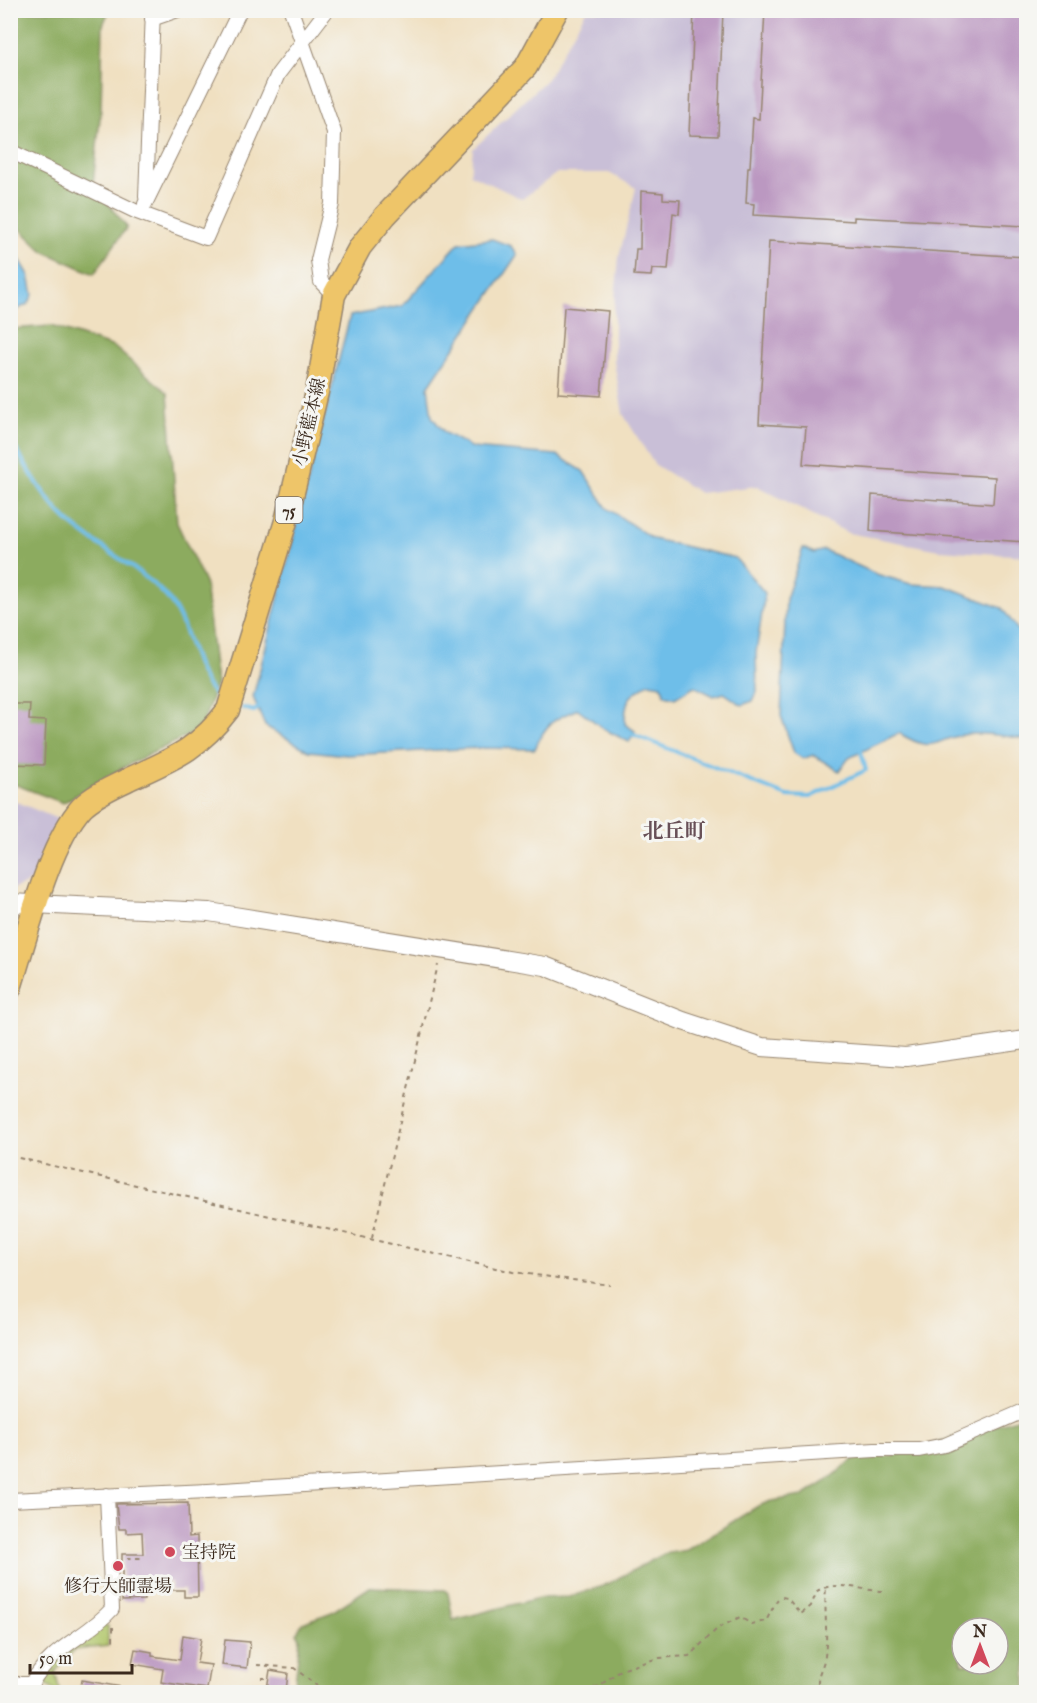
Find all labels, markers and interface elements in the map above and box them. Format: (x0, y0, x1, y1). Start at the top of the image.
street label: 小野藍本線 (289, 376, 332, 469)
road number: 75 (276, 497, 302, 523)
district label: 北丘町 (643, 819, 706, 846)
place label: 宝持院 (182, 1542, 236, 1565)
marker: 宝持院 (163, 1545, 177, 1559)
marker: 修行大師霊場 (111, 1559, 125, 1573)
place label: 修行大師霊場 (64, 1576, 172, 1599)
north arrow (950, 1616, 1010, 1676)
text: N (972, 1623, 987, 1643)
scale bar (30, 1637, 132, 1675)
text: 50 m (39, 1648, 72, 1671)

